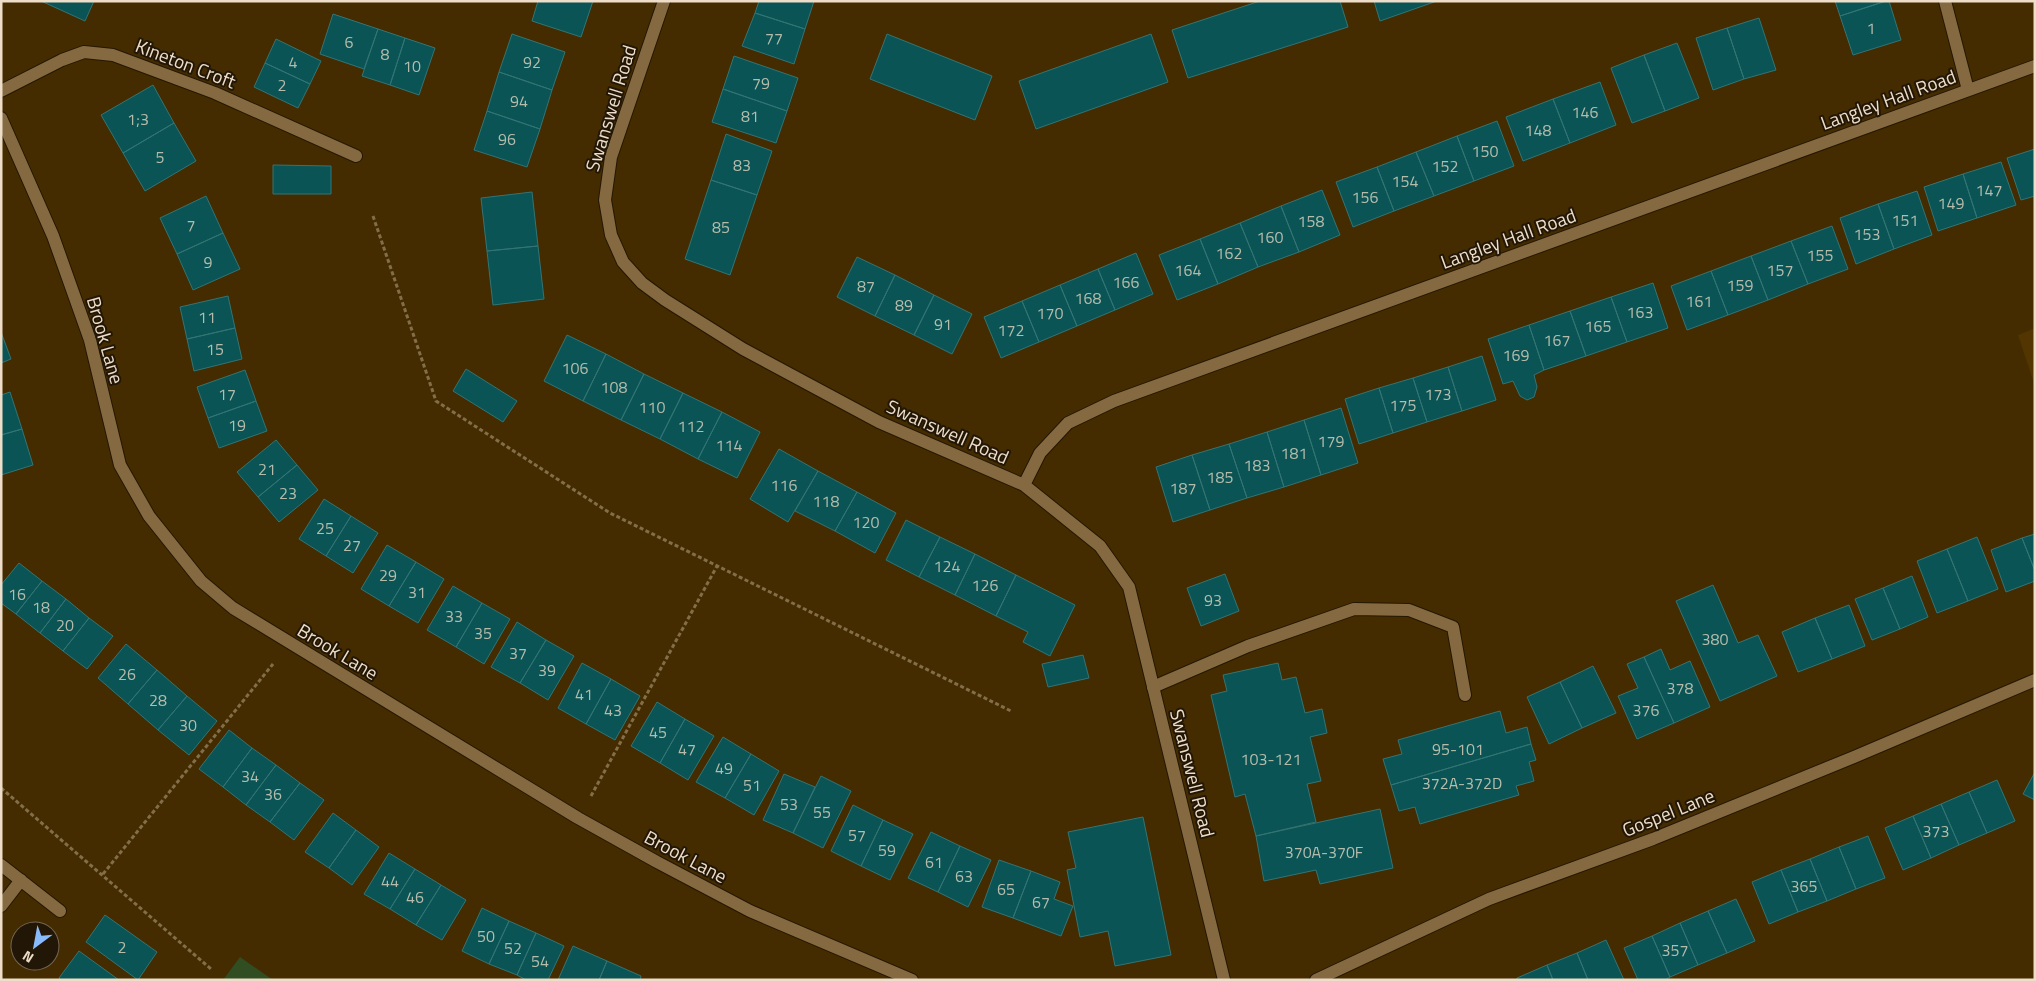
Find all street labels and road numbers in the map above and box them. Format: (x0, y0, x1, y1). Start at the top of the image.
street label: Kineton Croft (132, 31, 241, 96)
street label: Swanswell Road (577, 41, 643, 175)
street label: Langley Hall Road (1816, 61, 1960, 137)
street label: Langley Hall Road (1436, 200, 1580, 276)
street label: Brook Lane (80, 293, 132, 387)
street label: Swanswell Road (882, 391, 1014, 471)
street label: Brook Lane (292, 615, 384, 687)
street label: Swanswell Road (1163, 706, 1223, 840)
street label: Gospel Lane (1618, 780, 1718, 844)
street label: Brook Lane (640, 822, 732, 890)

